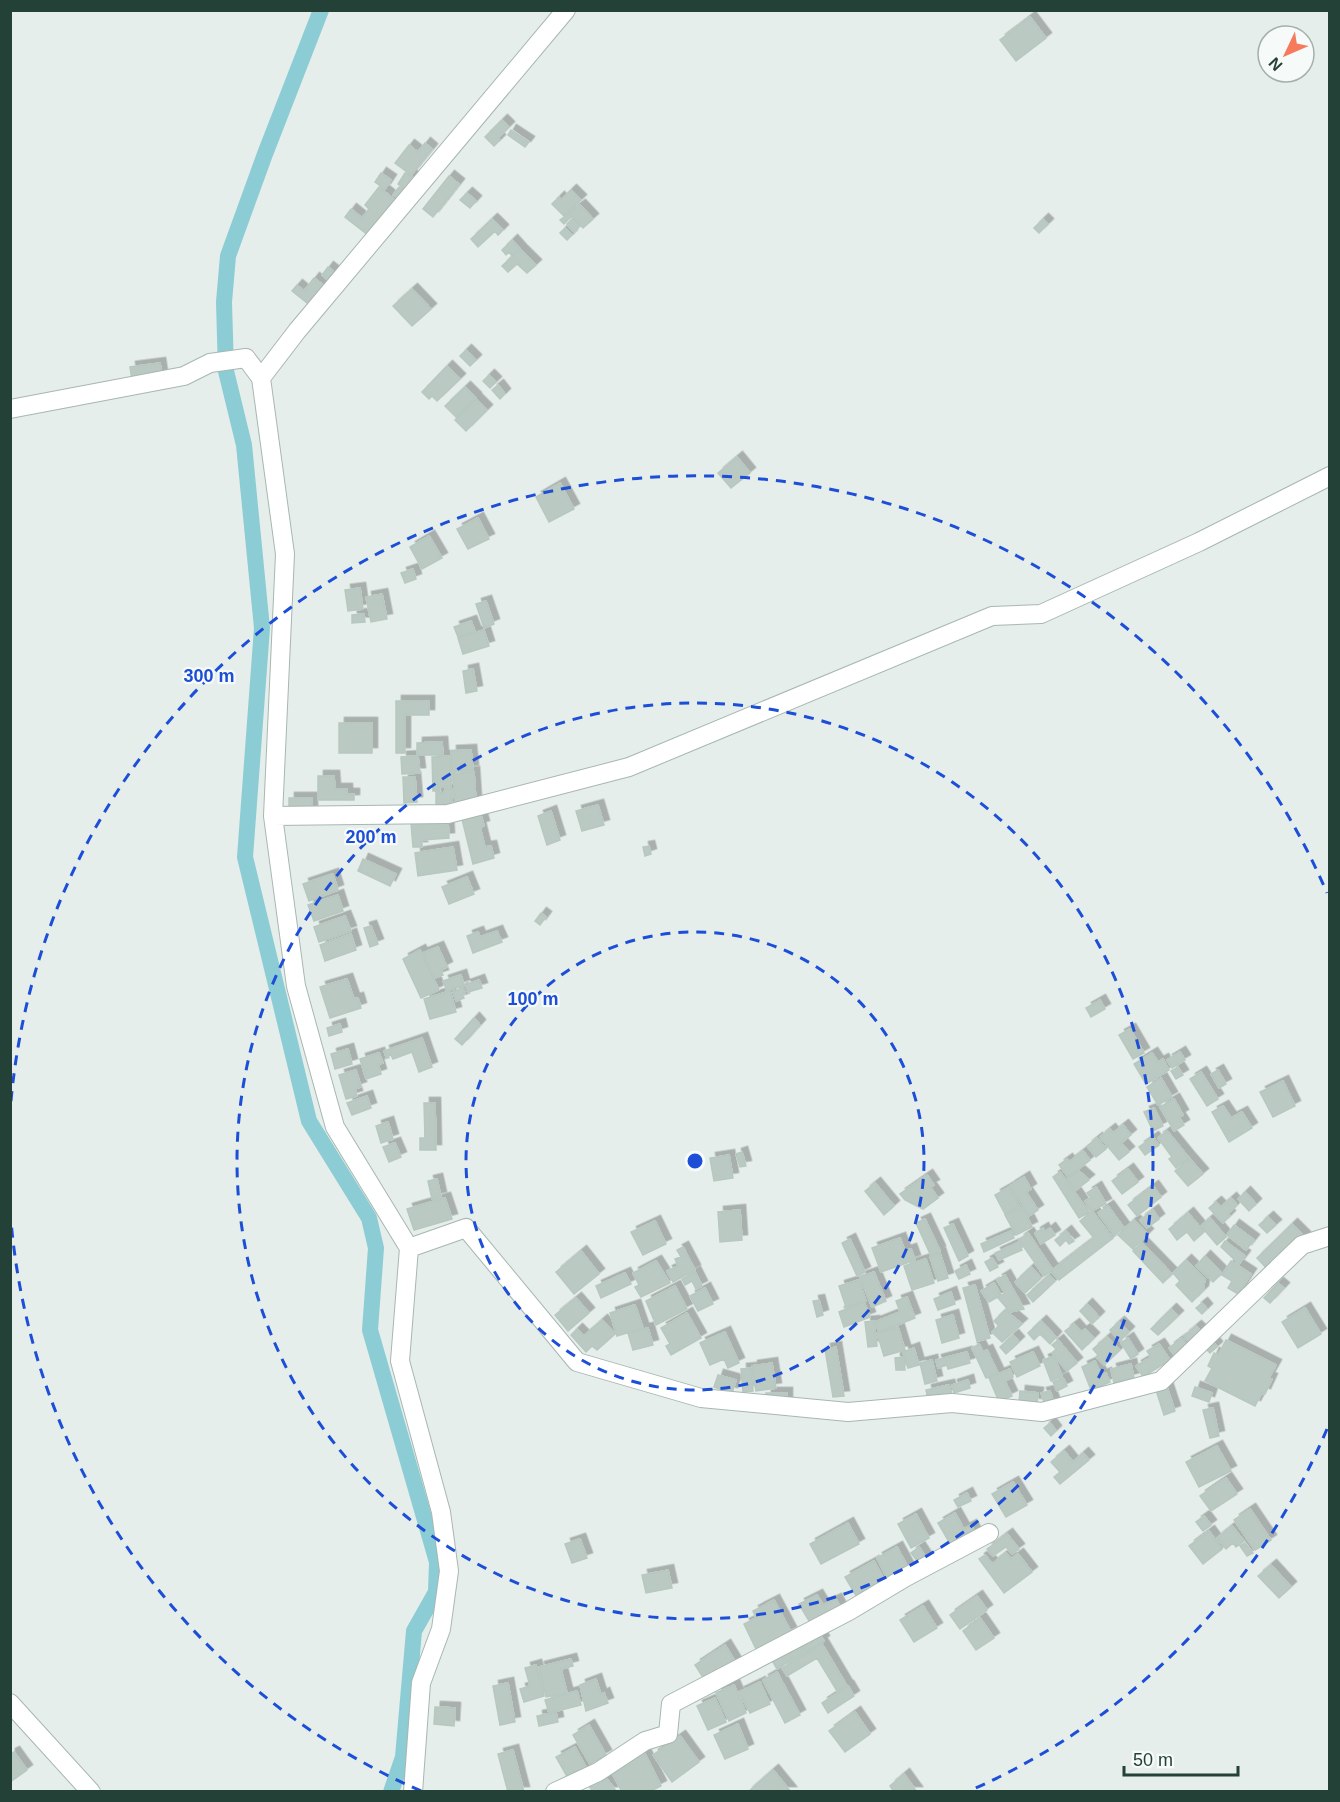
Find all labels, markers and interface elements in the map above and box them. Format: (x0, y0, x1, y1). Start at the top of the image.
north arrow (1256, 24, 1316, 84)
text: N (1265, 54, 1286, 74)
text: 300 m (183, 666, 235, 686)
text: 200 m (345, 827, 397, 847)
text: 100 m (507, 989, 559, 1009)
centre of rings (685, 1151, 705, 1171)
scale bar (1124, 1739, 1238, 1777)
text: 50 m (1133, 1750, 1173, 1770)

